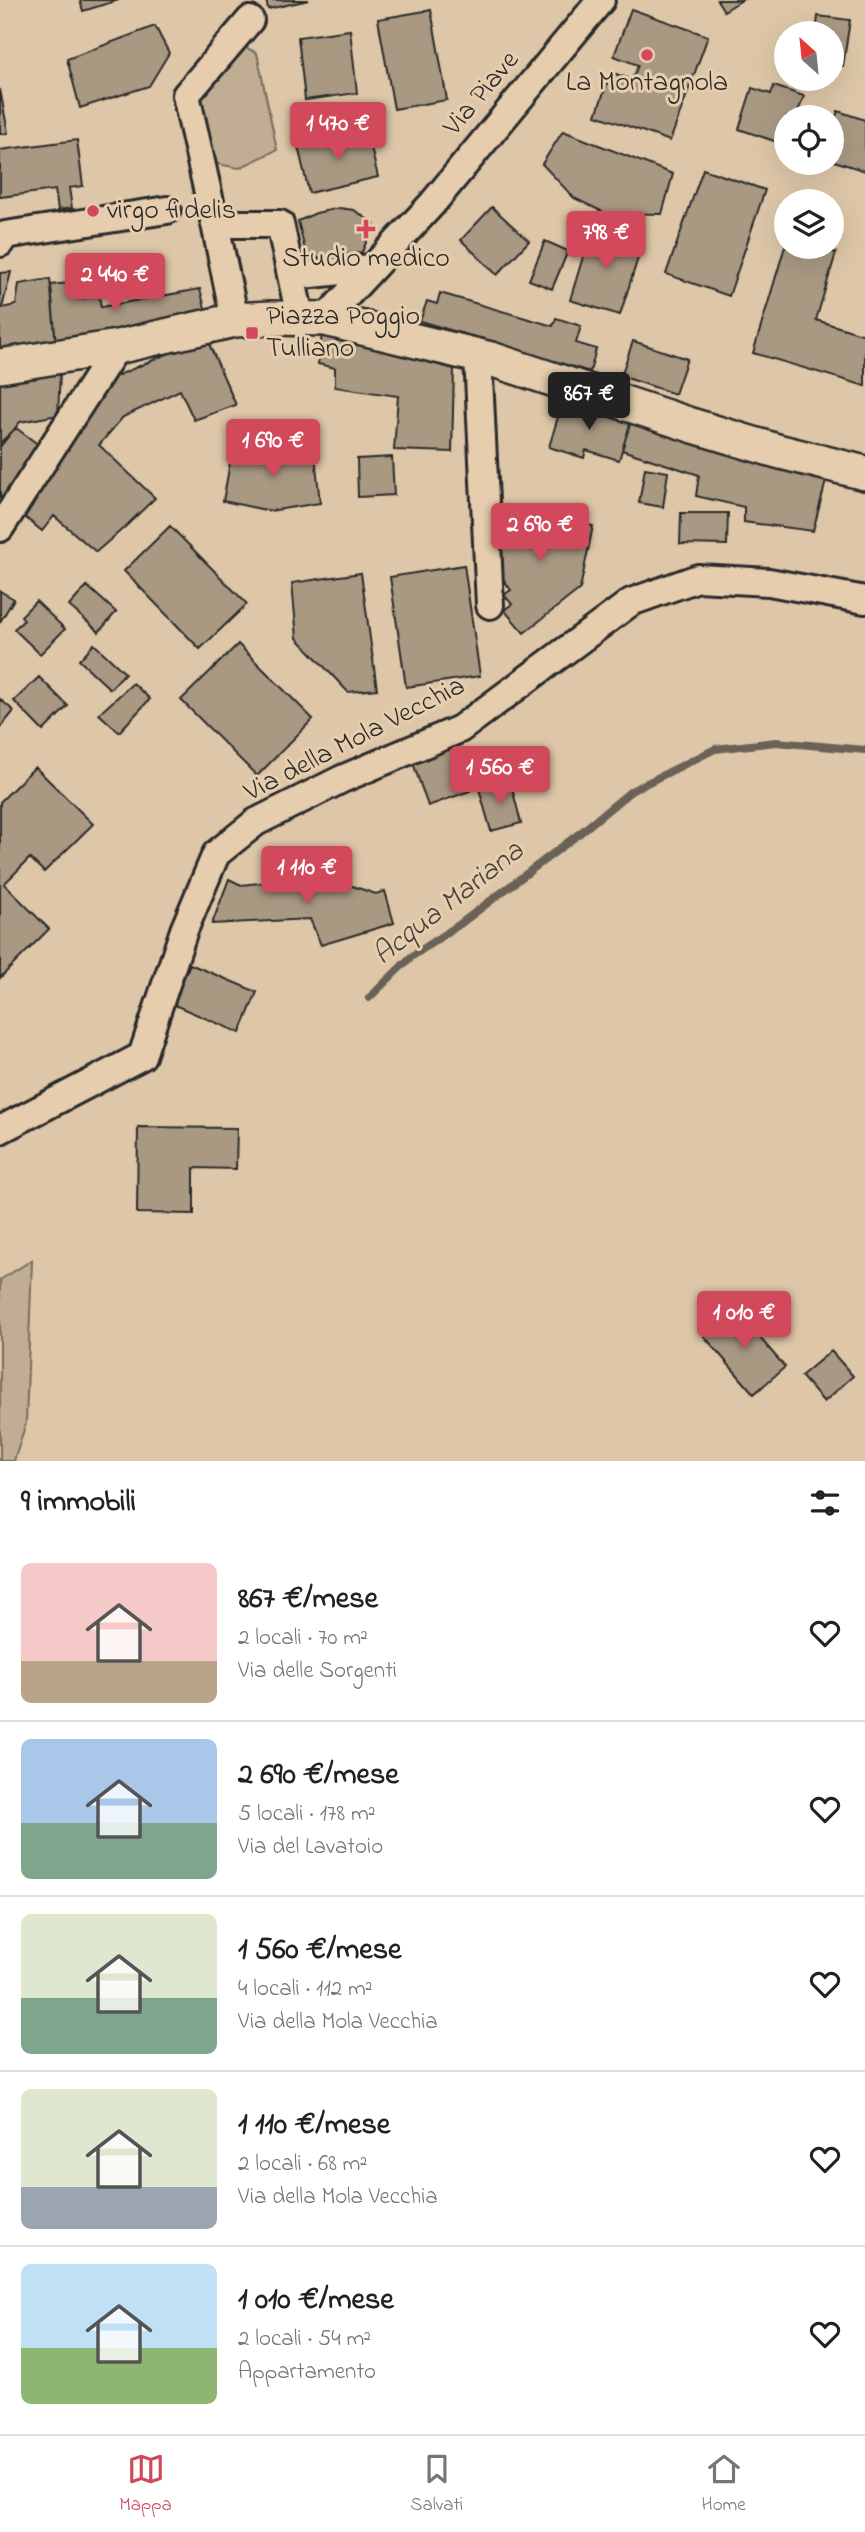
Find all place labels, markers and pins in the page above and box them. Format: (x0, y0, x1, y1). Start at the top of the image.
marker: La Montagnola (639, 47, 655, 63)
place label: La Montagnola (566, 63, 728, 104)
pin: 1 470 € (273, 102, 403, 162)
place label: virgo fidelis (107, 191, 236, 232)
marker: virgo fidelis (85, 203, 101, 219)
pin: 798 € (557, 212, 655, 271)
marker: Studio medico (356, 219, 376, 239)
place label: Studio medico (282, 239, 450, 280)
pin: 2 440 € (50, 254, 180, 313)
place label: Piazza Poggio Tulliano (266, 297, 420, 370)
marker: Piazza Poggio Tulliano (244, 325, 260, 341)
pin: 867 € (540, 372, 638, 432)
pin: 1 690 € (208, 420, 338, 479)
pin: 2 690 € (475, 504, 605, 563)
pin: 1 560 € (435, 746, 565, 806)
pin: 1 110 € (242, 846, 372, 906)
pin: 1 010 € (679, 1292, 809, 1351)

